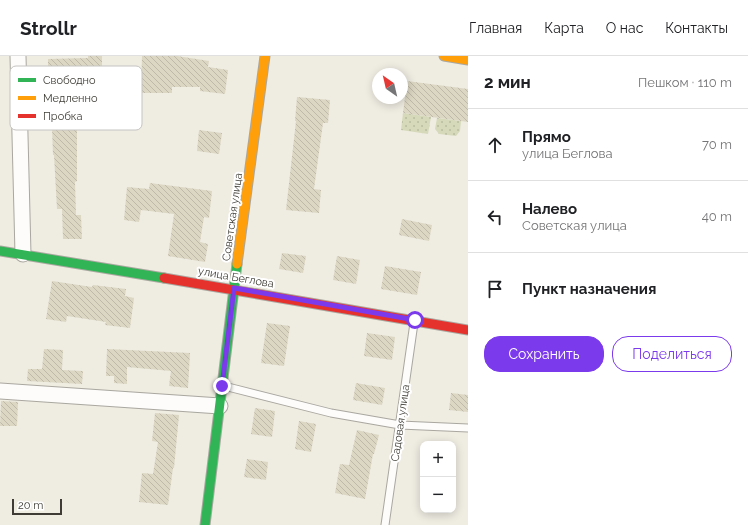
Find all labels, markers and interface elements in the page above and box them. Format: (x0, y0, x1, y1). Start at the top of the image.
text: Strollr (20, 17, 77, 39)
text: Главная (469, 20, 522, 36)
text: Карта (544, 20, 584, 36)
text: О нас (606, 20, 643, 36)
text: Контакты (665, 20, 728, 36)
legend (10, 66, 142, 130)
north arrow (372, 68, 408, 104)
text: 2 мин (484, 72, 531, 92)
text: Свободно (43, 74, 96, 87)
text: Пешком · 110 m (638, 75, 732, 90)
text: Медленно (43, 92, 98, 105)
text: Пробка (43, 110, 83, 123)
text: Прямо (522, 128, 571, 146)
icon: ahead (484, 134, 506, 156)
text: 70 m (702, 137, 732, 152)
text: улица Беглова (522, 146, 613, 161)
street label: Советская улица (220, 172, 245, 262)
text: Налево (522, 200, 577, 218)
icon: left (484, 206, 506, 228)
text: 40 m (702, 209, 732, 224)
text: Советская улица (522, 218, 627, 233)
street label: улица Беглова (197, 264, 275, 291)
icon: arrive (484, 278, 506, 300)
text: Пункт назначения (522, 280, 656, 298)
route start (406, 311, 424, 329)
button: Сохранить (484, 336, 604, 372)
button: Поделиться (612, 336, 732, 372)
route end (213, 377, 231, 395)
street label: Садовая улица (389, 384, 412, 462)
map controls (420, 441, 456, 513)
button: + (420, 441, 456, 477)
button: − (420, 477, 456, 513)
scale bar (12, 497, 62, 516)
text: 20 m (18, 499, 43, 512)

